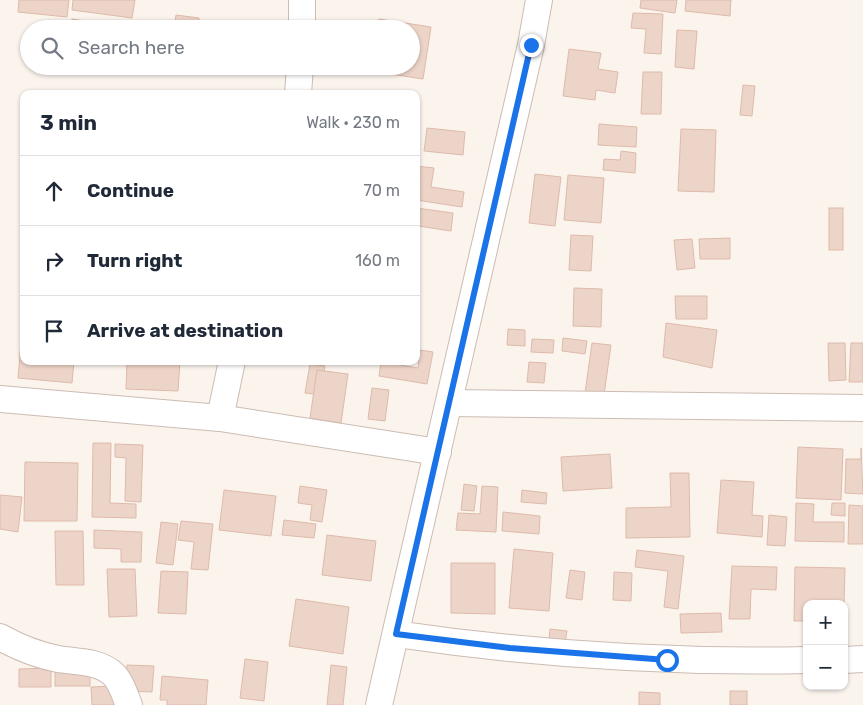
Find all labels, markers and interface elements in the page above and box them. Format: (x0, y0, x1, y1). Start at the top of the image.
search box (20, 20, 420, 75)
icon: search (38, 34, 66, 62)
route end (520, 34, 543, 57)
text: Search here (78, 36, 185, 59)
text: 3 min (40, 110, 97, 135)
text: Walk · 230 m (306, 113, 400, 132)
icon: ahead (40, 177, 68, 205)
text: Continue (87, 179, 174, 202)
text: 70 m (363, 181, 400, 200)
icon: right (40, 247, 68, 275)
text: Turn right (87, 249, 182, 272)
text: 160 m (355, 251, 400, 270)
icon: arrive (40, 317, 68, 345)
text: Arrive at destination (87, 319, 283, 342)
map controls (803, 600, 848, 690)
button: + (803, 600, 848, 645)
button: − (803, 645, 848, 690)
route start (656, 649, 679, 672)

